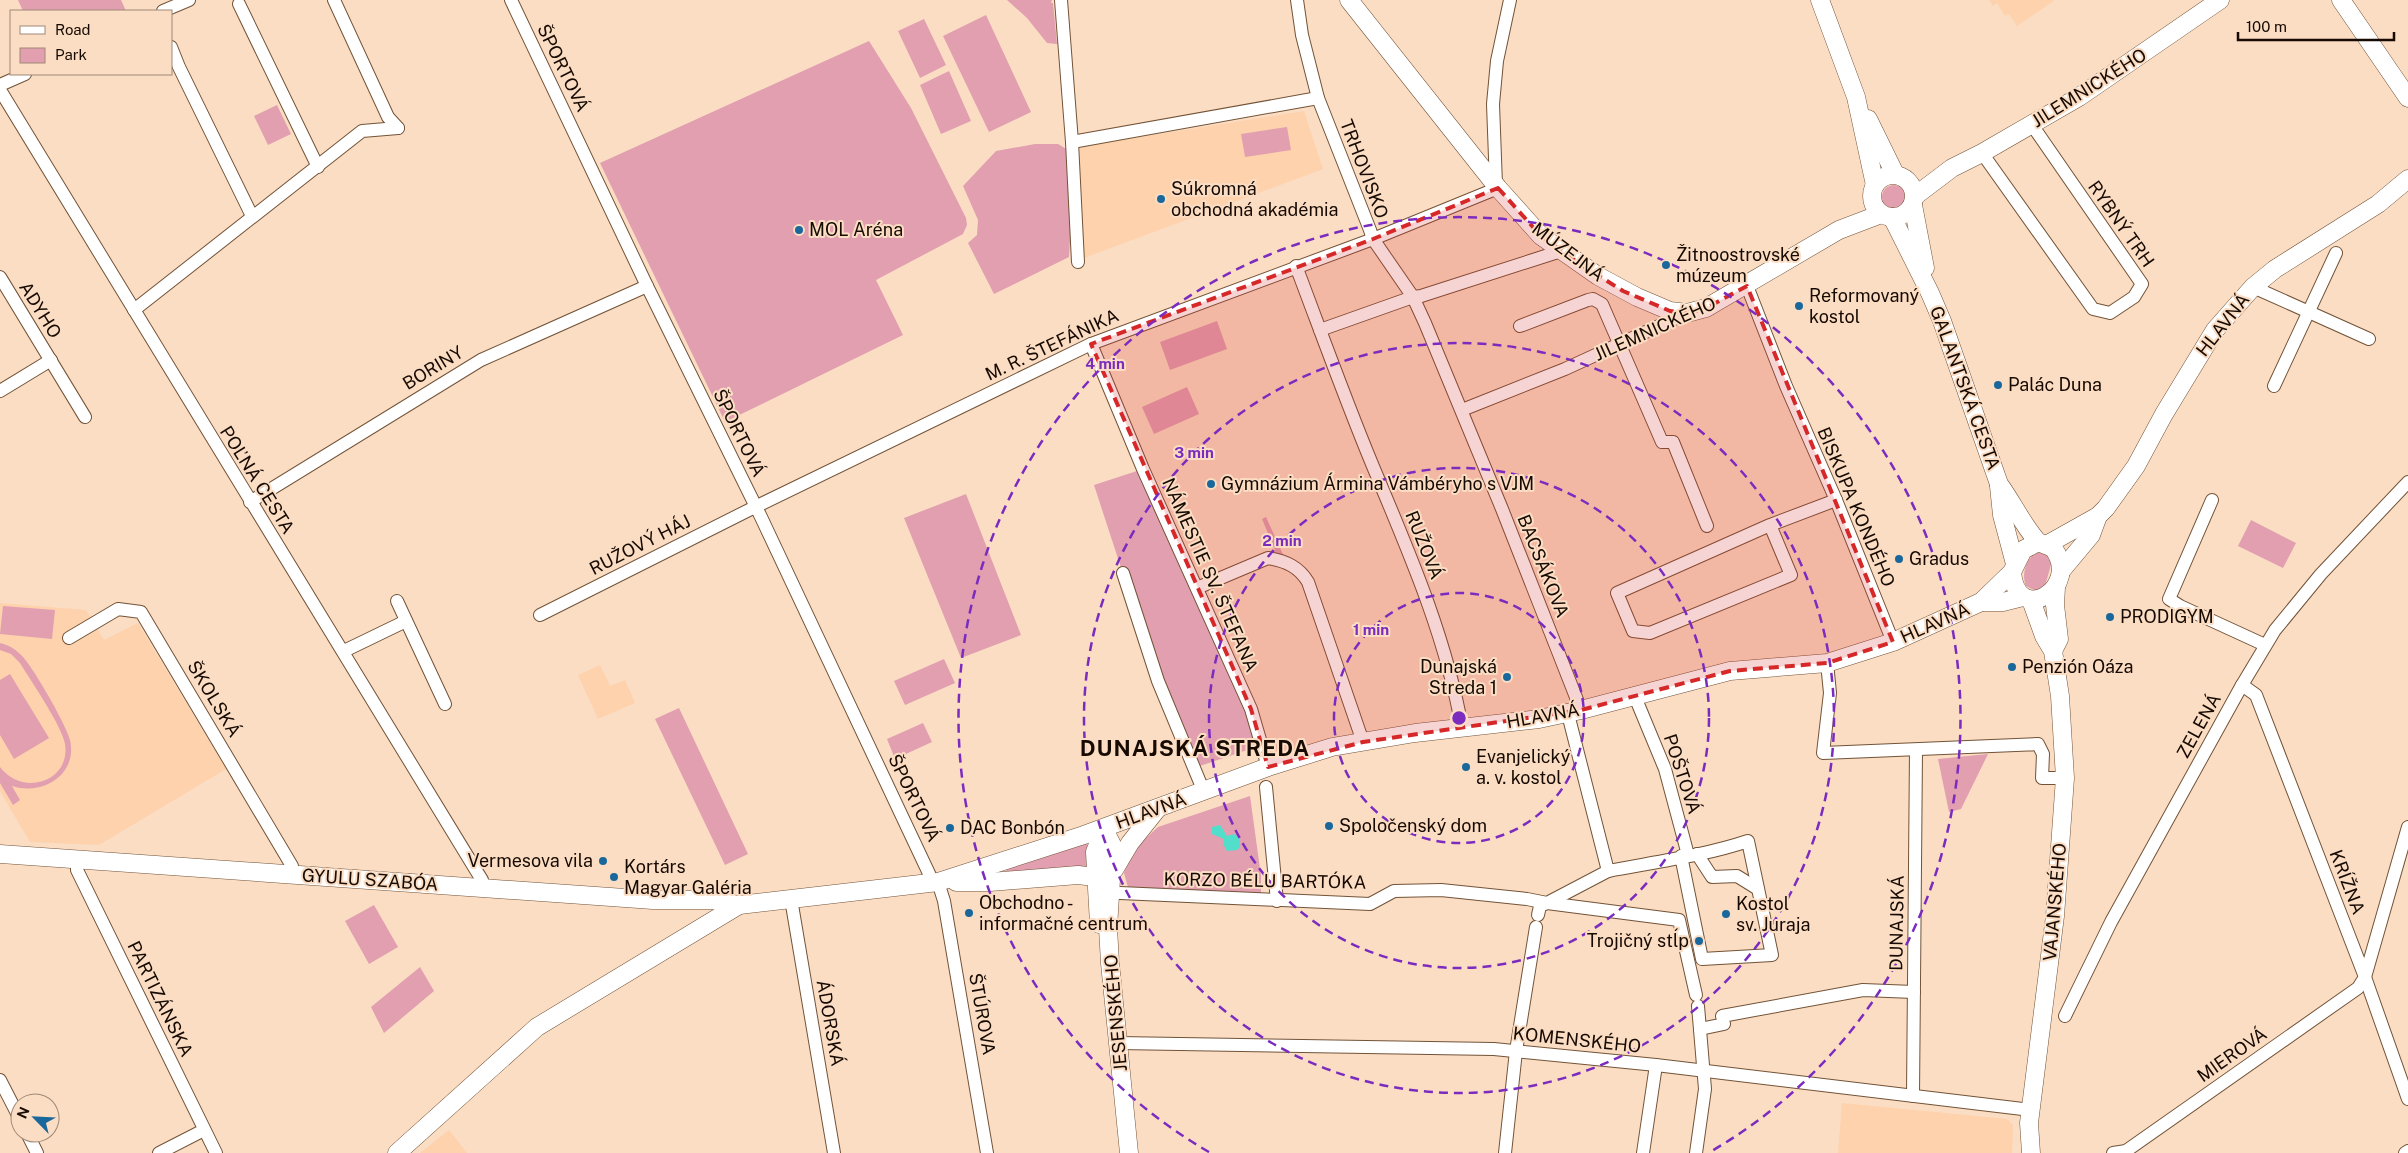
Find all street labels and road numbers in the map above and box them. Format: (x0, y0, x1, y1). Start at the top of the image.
street label: ŠPORTOVÁ (533, 20, 595, 115)
street label: JILEMNICKÉHO (2027, 43, 2150, 131)
street label: TRHOVISKO (1336, 116, 1393, 221)
street label: RYBNÝ TRH (2084, 176, 2160, 271)
street label: MÚZEJNÁ (1528, 217, 1609, 286)
street label: ADYHO (15, 278, 66, 342)
street label: HLAVNÁ (2191, 288, 2254, 360)
street label: JILEMNICKÉHO (1590, 291, 1719, 365)
street label: M. R. ŠTEFÁNIKA (981, 303, 1122, 385)
street label: GALANTSKÁ CESTA (1926, 303, 2006, 473)
street label: BORINY (399, 341, 467, 394)
street label: ŠPORTOVÁ (709, 385, 771, 480)
street label: POĽNÁ CESTA (216, 421, 300, 538)
street label: BISKUPA KONDÉHO (1813, 424, 1900, 590)
street label: NÁMESTIE SV. ŠTEFANA (1158, 474, 1264, 675)
street label: RUŽOVÁ (1401, 507, 1449, 582)
street label: RUŽOVÝ HÁJ (585, 509, 694, 579)
street label: BACSÁKOVA (1513, 511, 1575, 621)
street label: HLAVNÁ (1896, 597, 1973, 647)
street label: ŠKOLSKÁ (183, 656, 246, 741)
street label: ZELENÁ (2171, 689, 2225, 762)
street label: HLAVNÁ (1505, 698, 1581, 732)
street label: POŠTOVÁ (1660, 731, 1706, 817)
street label: ŠPORTOVÁ (884, 750, 946, 845)
street label: HLAVNÁ (1112, 787, 1189, 833)
street label: VAJANSKÉHO (2038, 842, 2070, 962)
street label: KRÍŽNA (2326, 846, 2370, 917)
street label: GYULU SZABÓA (301, 863, 439, 895)
street label: KORZO BÉLU BARTÓKA (1163, 867, 1367, 893)
street label: DUNAJSKÁ (1884, 875, 1908, 971)
street label: PARTIZÁNSKA (123, 937, 199, 1060)
street label: JESENSKÉHO (1099, 954, 1131, 1073)
street label: ŠTÚROVA (965, 971, 1001, 1057)
street label: ÁDORSKÁ (813, 978, 849, 1068)
street label: KOMENSKÉHO (1512, 1021, 1642, 1057)
street label: MIEROVÁ (2192, 1022, 2271, 1086)

